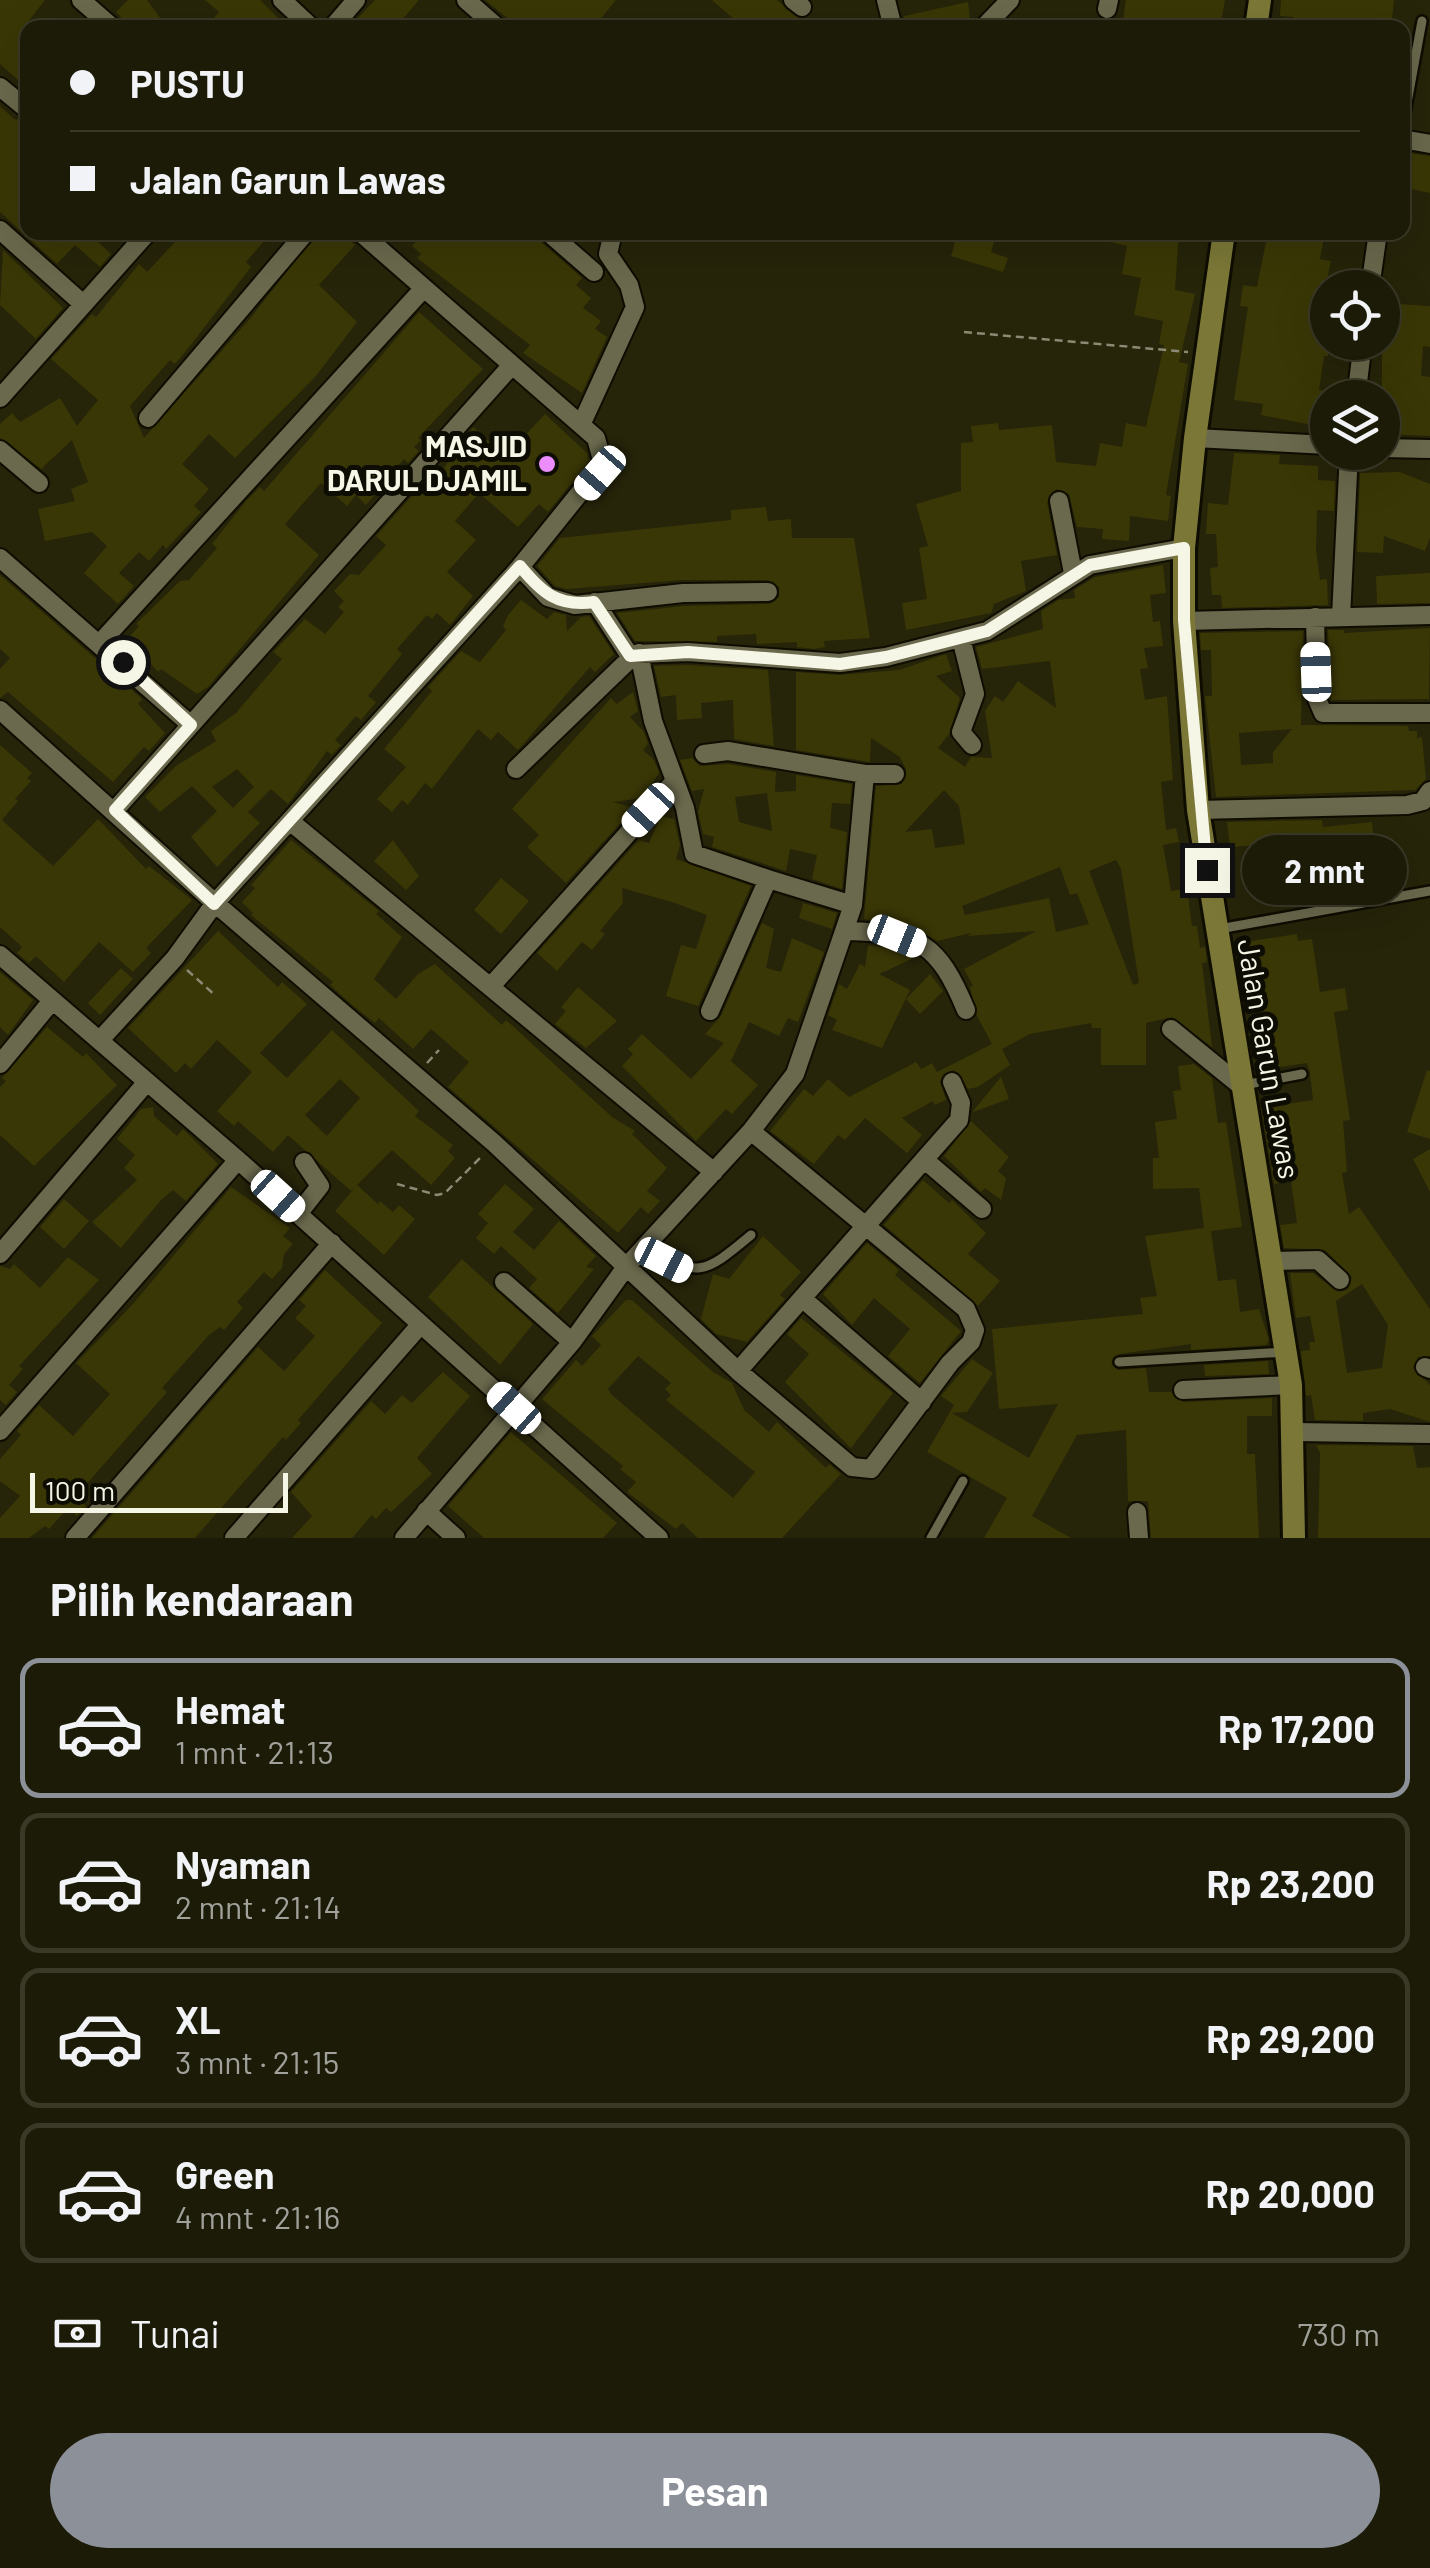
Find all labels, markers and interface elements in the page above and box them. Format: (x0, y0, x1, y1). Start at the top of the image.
text: PUSTU (130, 60, 245, 106)
text: Jalan Garun Lawas (130, 156, 446, 202)
map controls (1310, 270, 1400, 470)
button: locate (1310, 270, 1400, 360)
button: layers (1310, 380, 1400, 470)
place label: MASJID DARUL DJAMIL (327, 427, 527, 497)
car (569, 441, 631, 505)
marker: MASJID DARUL DJAMIL (536, 453, 558, 475)
route start (101, 640, 146, 685)
car (1300, 641, 1332, 703)
car (617, 778, 679, 842)
callout: 2 mnt (1242, 835, 1407, 905)
route end (1185, 848, 1230, 893)
text: 2 mnt (1284, 851, 1365, 889)
car (864, 911, 930, 961)
street label: Jalan Garun Lawas (1231, 936, 1309, 1181)
car (246, 1165, 310, 1227)
car (630, 1233, 698, 1287)
car (482, 1377, 546, 1439)
scale bar (30, 1468, 288, 1512)
text: 100 m (45, 1473, 115, 1507)
text: Pilih kendaraan (50, 1571, 354, 1625)
icon: car (55, 1683, 145, 1773)
text: Hemat (175, 1686, 285, 1732)
text: Rp 17,200 (1218, 1705, 1375, 1751)
text: 1 mnt · 21:13 (175, 1732, 334, 1770)
icon: car (55, 1838, 145, 1928)
text: Nyaman (175, 1841, 311, 1887)
text: Rp 23,200 (1207, 1860, 1375, 1906)
text: 2 mnt · 21:14 (175, 1887, 341, 1925)
icon: car (55, 1993, 145, 2083)
text: XL (175, 1996, 221, 2042)
text: Rp 29,200 (1206, 2015, 1375, 2061)
text: 3 mnt · 21:15 (175, 2042, 339, 2080)
icon: car (55, 2148, 145, 2238)
text: Green (175, 2151, 275, 2197)
text: Rp 20,000 (1205, 2170, 1375, 2216)
text: 4 mnt · 21:16 (175, 2197, 340, 2235)
icon: cash (50, 2306, 105, 2361)
text: Tunai (130, 2310, 220, 2356)
text: 730 m (1297, 2314, 1380, 2352)
button: Pesan (50, 2433, 1380, 2548)

